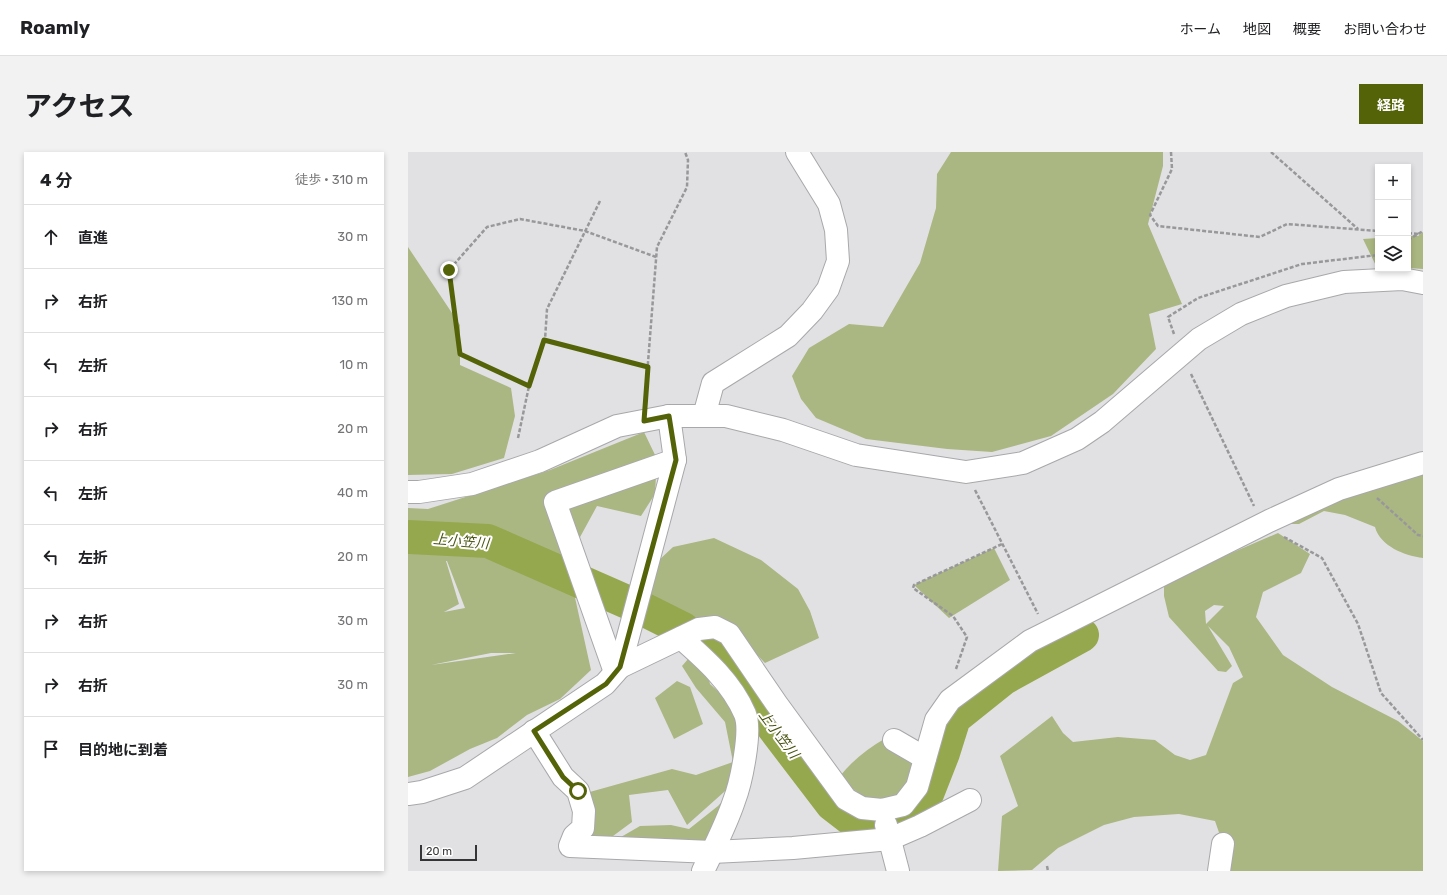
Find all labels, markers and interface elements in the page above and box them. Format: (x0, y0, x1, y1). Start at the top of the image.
text: Roamly (20, 16, 90, 39)
text: ホーム (1179, 21, 1221, 38)
text: 地図 (1243, 21, 1271, 38)
text: 概要 (1293, 21, 1321, 38)
text: お問い合わせ (1343, 21, 1427, 38)
button: 経路 (1359, 84, 1423, 124)
text: アクセス (24, 90, 135, 123)
map controls (1375, 164, 1411, 272)
button: + (1375, 164, 1411, 200)
text: 4 分 (40, 170, 72, 190)
text: 徒歩 · 310 m (295, 172, 368, 187)
button: − (1375, 200, 1411, 236)
icon: ahead (40, 226, 62, 248)
text: 直進 (78, 229, 108, 247)
text: 30 m (337, 229, 368, 244)
button: layers (1375, 236, 1411, 272)
route end (440, 261, 458, 279)
icon: right (40, 290, 62, 312)
text: 右折 (78, 293, 108, 311)
text: 130 m (332, 293, 368, 308)
icon: left (40, 354, 62, 376)
text: 左折 (78, 357, 108, 375)
text: 10 m (339, 357, 368, 372)
icon: right (40, 418, 62, 440)
text: 右折 (78, 421, 108, 439)
text: 20 m (337, 421, 368, 436)
icon: left (40, 482, 62, 504)
text: 左折 (78, 485, 108, 503)
text: 40 m (337, 485, 368, 500)
water label: 上小笠川 (432, 531, 492, 553)
icon: left (40, 546, 62, 568)
text: 左折 (78, 549, 108, 567)
text: 20 m (337, 549, 368, 564)
icon: right (40, 610, 62, 632)
text: 右折 (78, 613, 108, 631)
text: 30 m (337, 613, 368, 628)
icon: right (40, 674, 62, 696)
text: 右折 (78, 677, 108, 695)
text: 30 m (337, 677, 368, 692)
water label: 上小笠川 (755, 707, 803, 763)
icon: arrive (40, 738, 62, 760)
text: 目的地に到着 (78, 741, 168, 759)
route start (569, 782, 587, 800)
scale bar (420, 843, 477, 862)
text: 20 m (426, 845, 452, 858)

